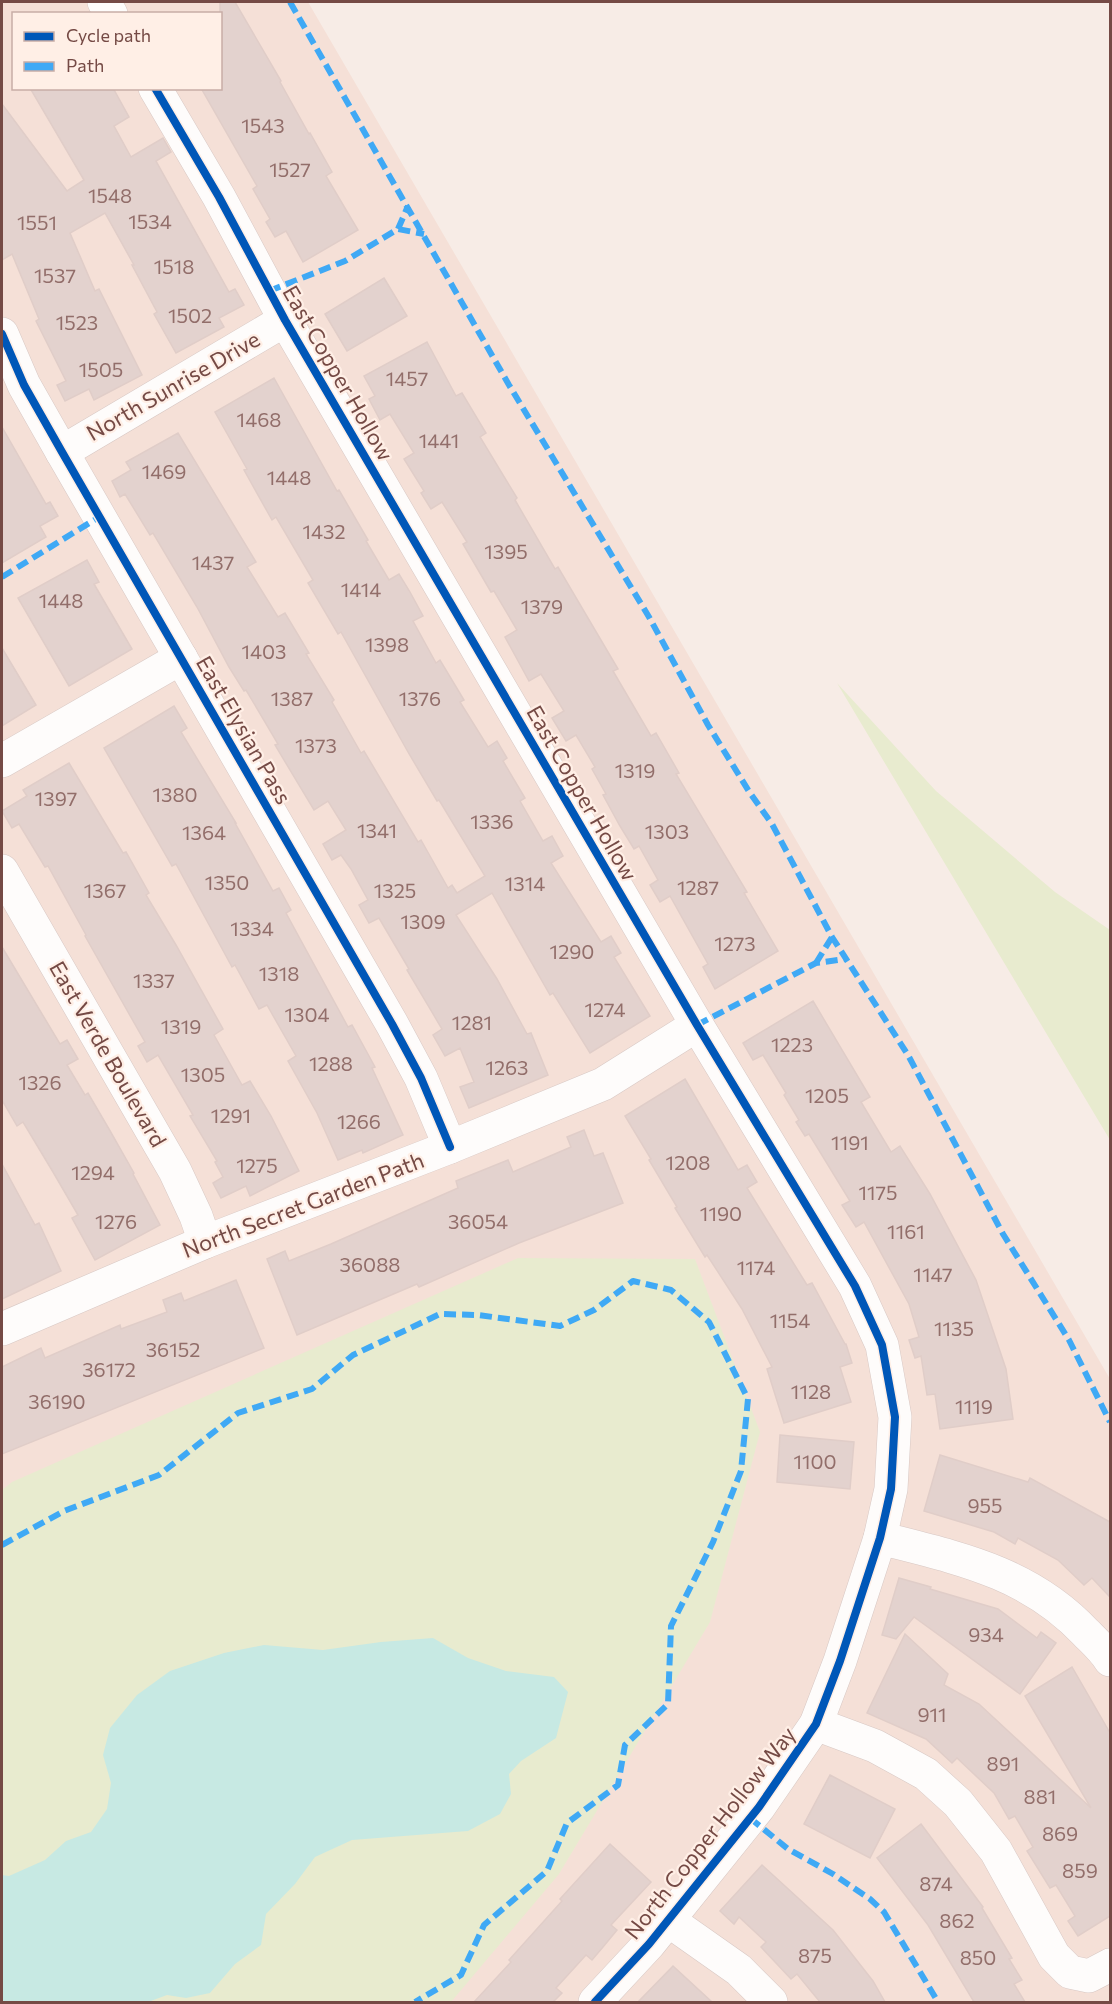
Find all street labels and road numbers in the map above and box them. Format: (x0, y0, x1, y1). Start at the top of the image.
street label: East Copper Hollow (277, 280, 400, 465)
street label: North Sunrise Drive (81, 325, 264, 446)
street label: East Elysian Pass (191, 651, 298, 809)
street label: East Copper Hollow (521, 700, 644, 885)
street label: East Verde Boulevard (44, 956, 173, 1151)
street label: North Secret Garden Path (178, 1146, 428, 1263)
street label: North Copper Hollow Way (618, 1721, 801, 1944)

